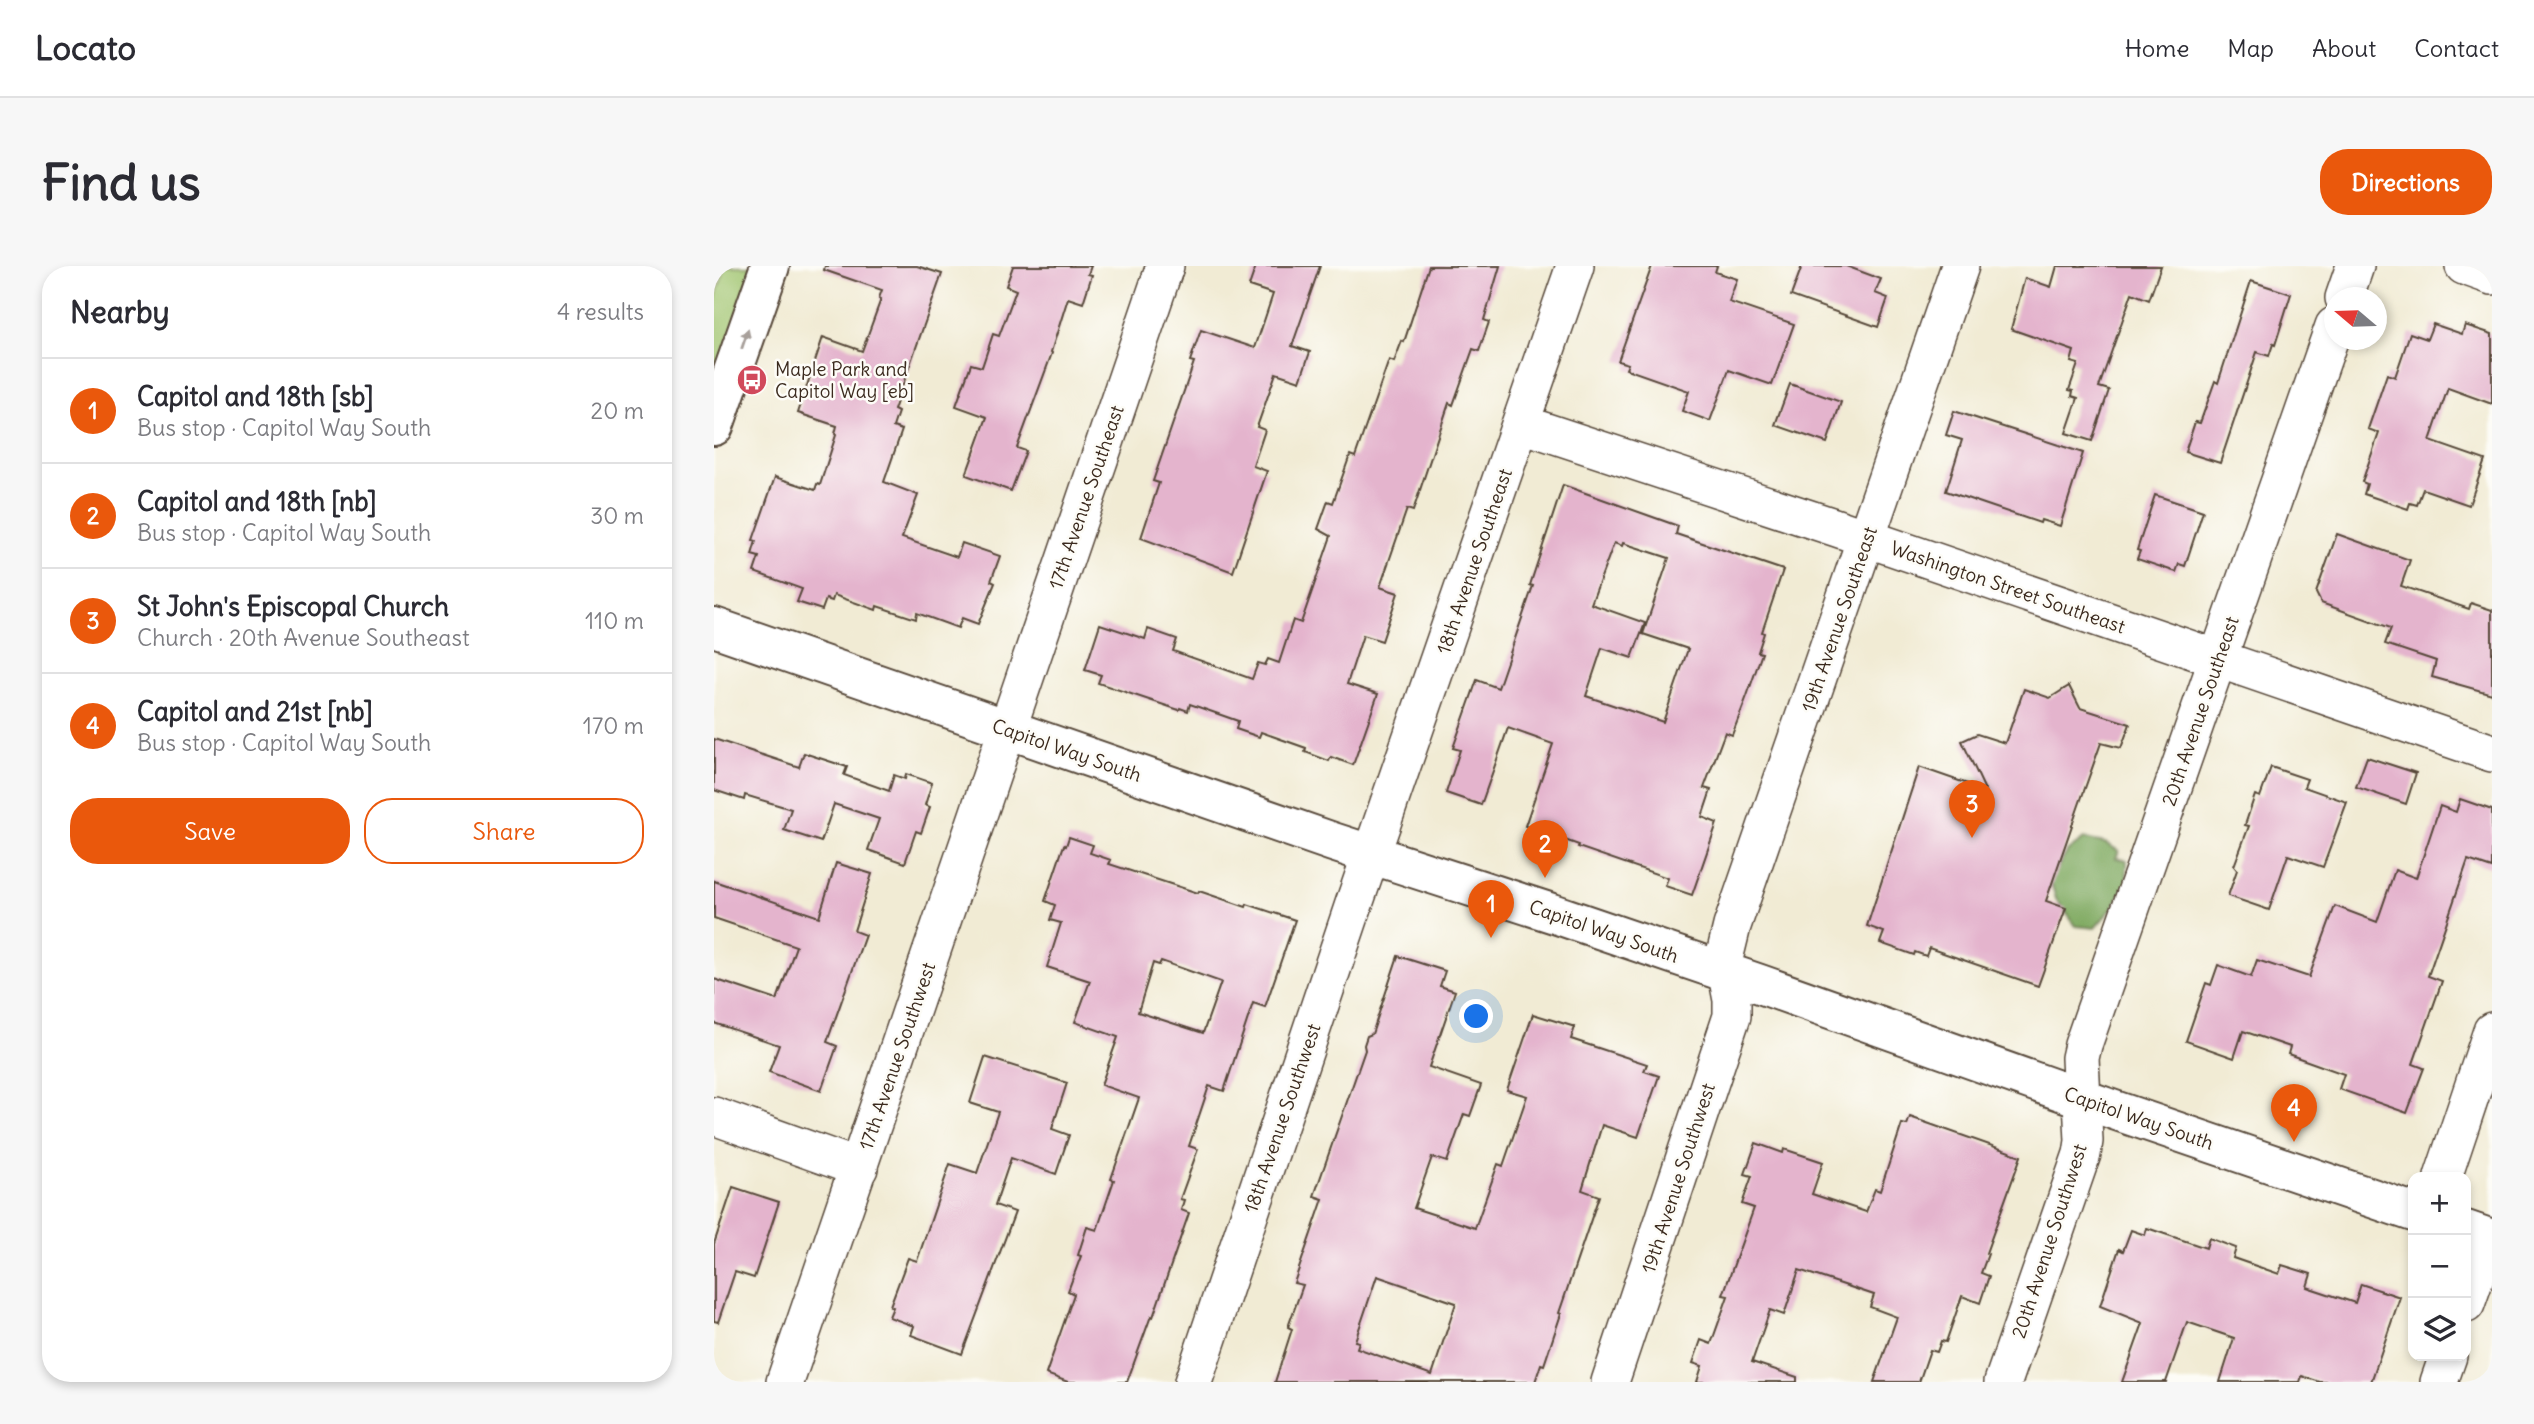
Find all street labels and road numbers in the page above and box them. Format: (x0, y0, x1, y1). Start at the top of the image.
street label: 17th Avenue Southeast (1043, 402, 1129, 592)
street label: 18th Avenue Southeast (1431, 465, 1517, 657)
street label: 19th Avenue Southeast (1796, 523, 1882, 715)
street label: Washington Street Southeast (1887, 536, 2129, 638)
street label: 20th Avenue Southeast (2156, 613, 2244, 809)
street label: Capitol Way South (989, 713, 1145, 787)
street label: Capitol Way South (1526, 894, 1682, 968)
street label: 17th Avenue Southwest (854, 959, 940, 1153)
street label: 18th Avenue Southwest (1238, 1020, 1326, 1216)
street label: 19th Avenue Southwest (1636, 1080, 1720, 1276)
street label: Capitol Way South (2061, 1081, 2217, 1155)
street label: 20th Avenue Southwest (2006, 1141, 2092, 1341)

